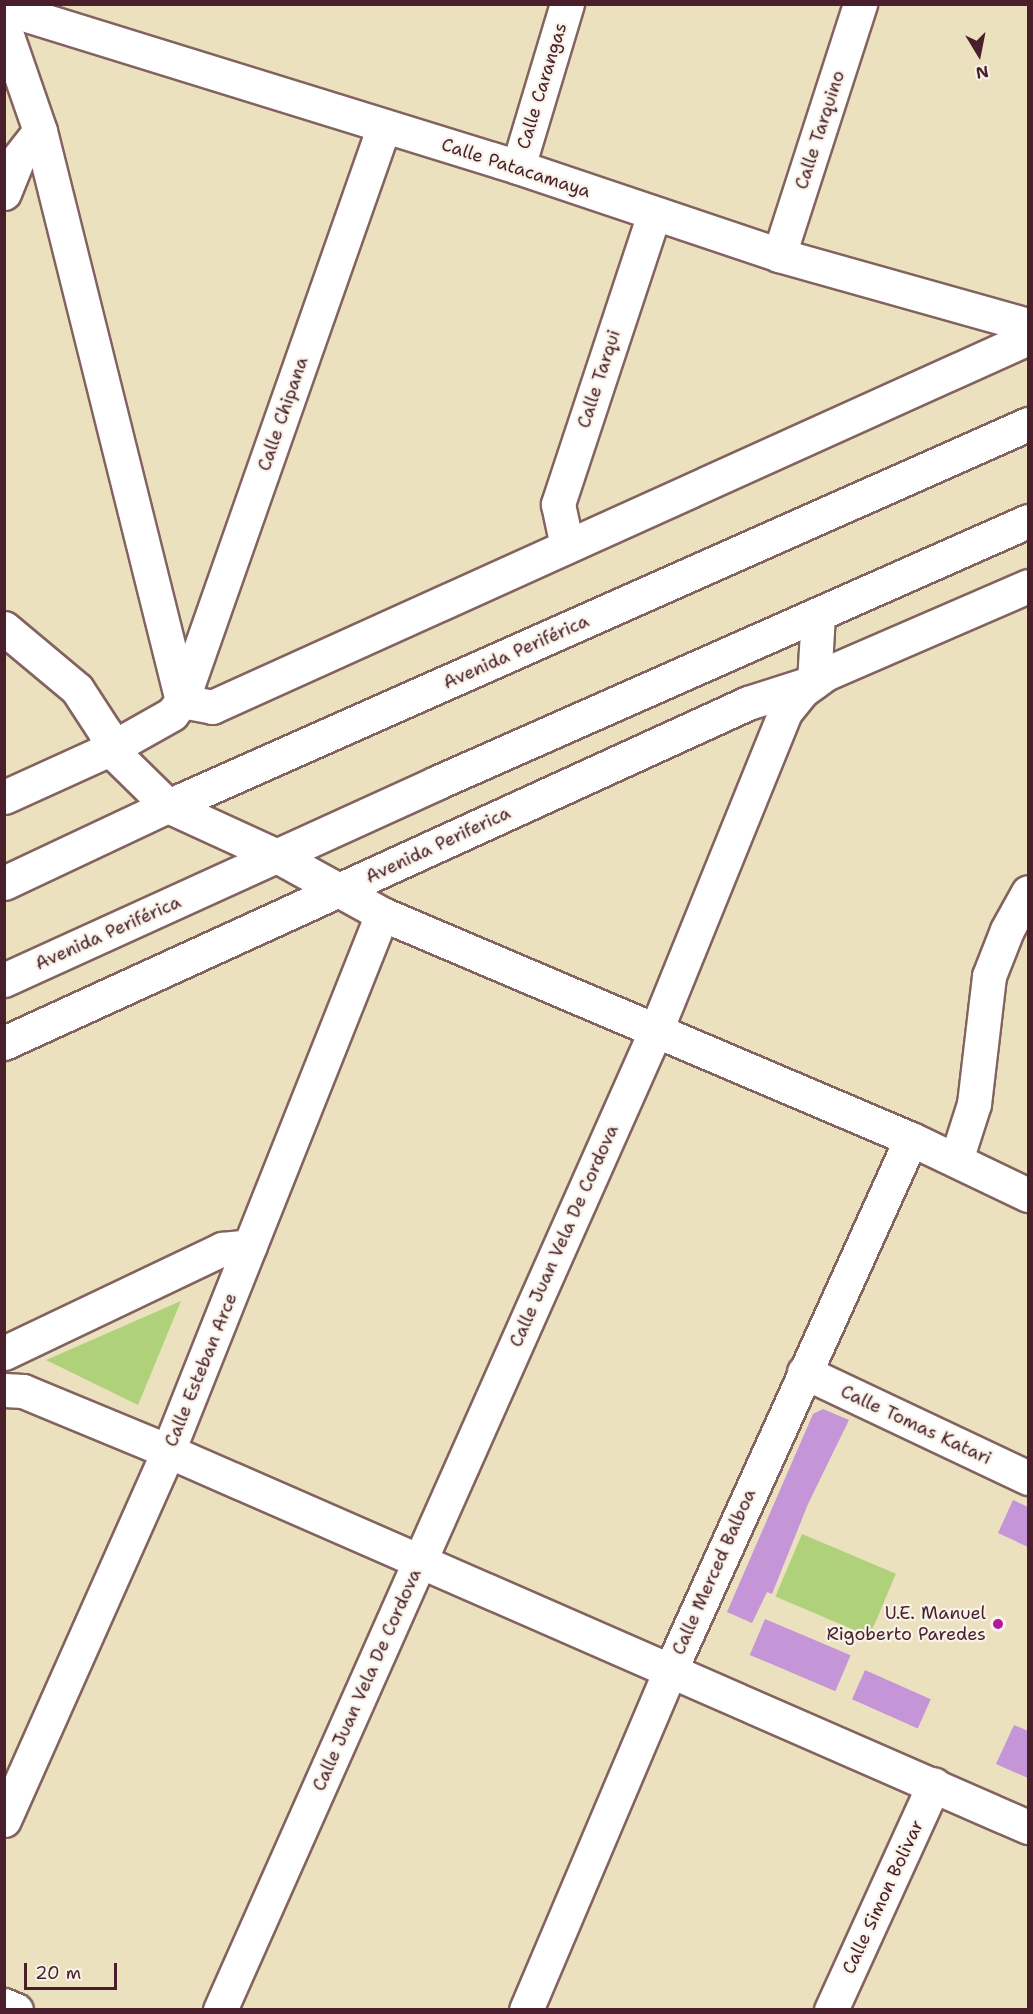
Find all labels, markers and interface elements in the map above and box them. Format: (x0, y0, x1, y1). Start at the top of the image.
street label: Calle Carangas (513, 20, 571, 152)
north arrow (949, 24, 1009, 84)
text: N (974, 61, 990, 84)
street label: Calle Tarquino (791, 68, 849, 192)
street label: Calle Patacamaya (439, 134, 593, 202)
street label: Calle Tarqui (573, 327, 625, 431)
street label: Calle Chipana (253, 354, 313, 474)
street label: Avenida Periférica (440, 610, 592, 694)
street label: Avenida Periferica (362, 802, 514, 888)
street label: Avenida Periférica (32, 891, 184, 975)
street label: Calle Juan Vela De Cordova (505, 1122, 623, 1350)
street label: Calle Esteban Arce (160, 1290, 242, 1450)
street label: Calle Tomas Katari (837, 1381, 995, 1469)
street label: Calle Merced Balboa (668, 1486, 760, 1658)
street label: Calle Juan Vela De Cordova (308, 1566, 426, 1794)
place label: U.E. Manuel Rigoberto Paredes (826, 1603, 986, 1646)
marker: U.E. Manuel Rigoberto Paredes (991, 1617, 1005, 1631)
street label: Calle Simon Bolivar (838, 1817, 928, 1977)
scale bar (27, 1951, 120, 1989)
text: 20 m (35, 1961, 81, 1985)

